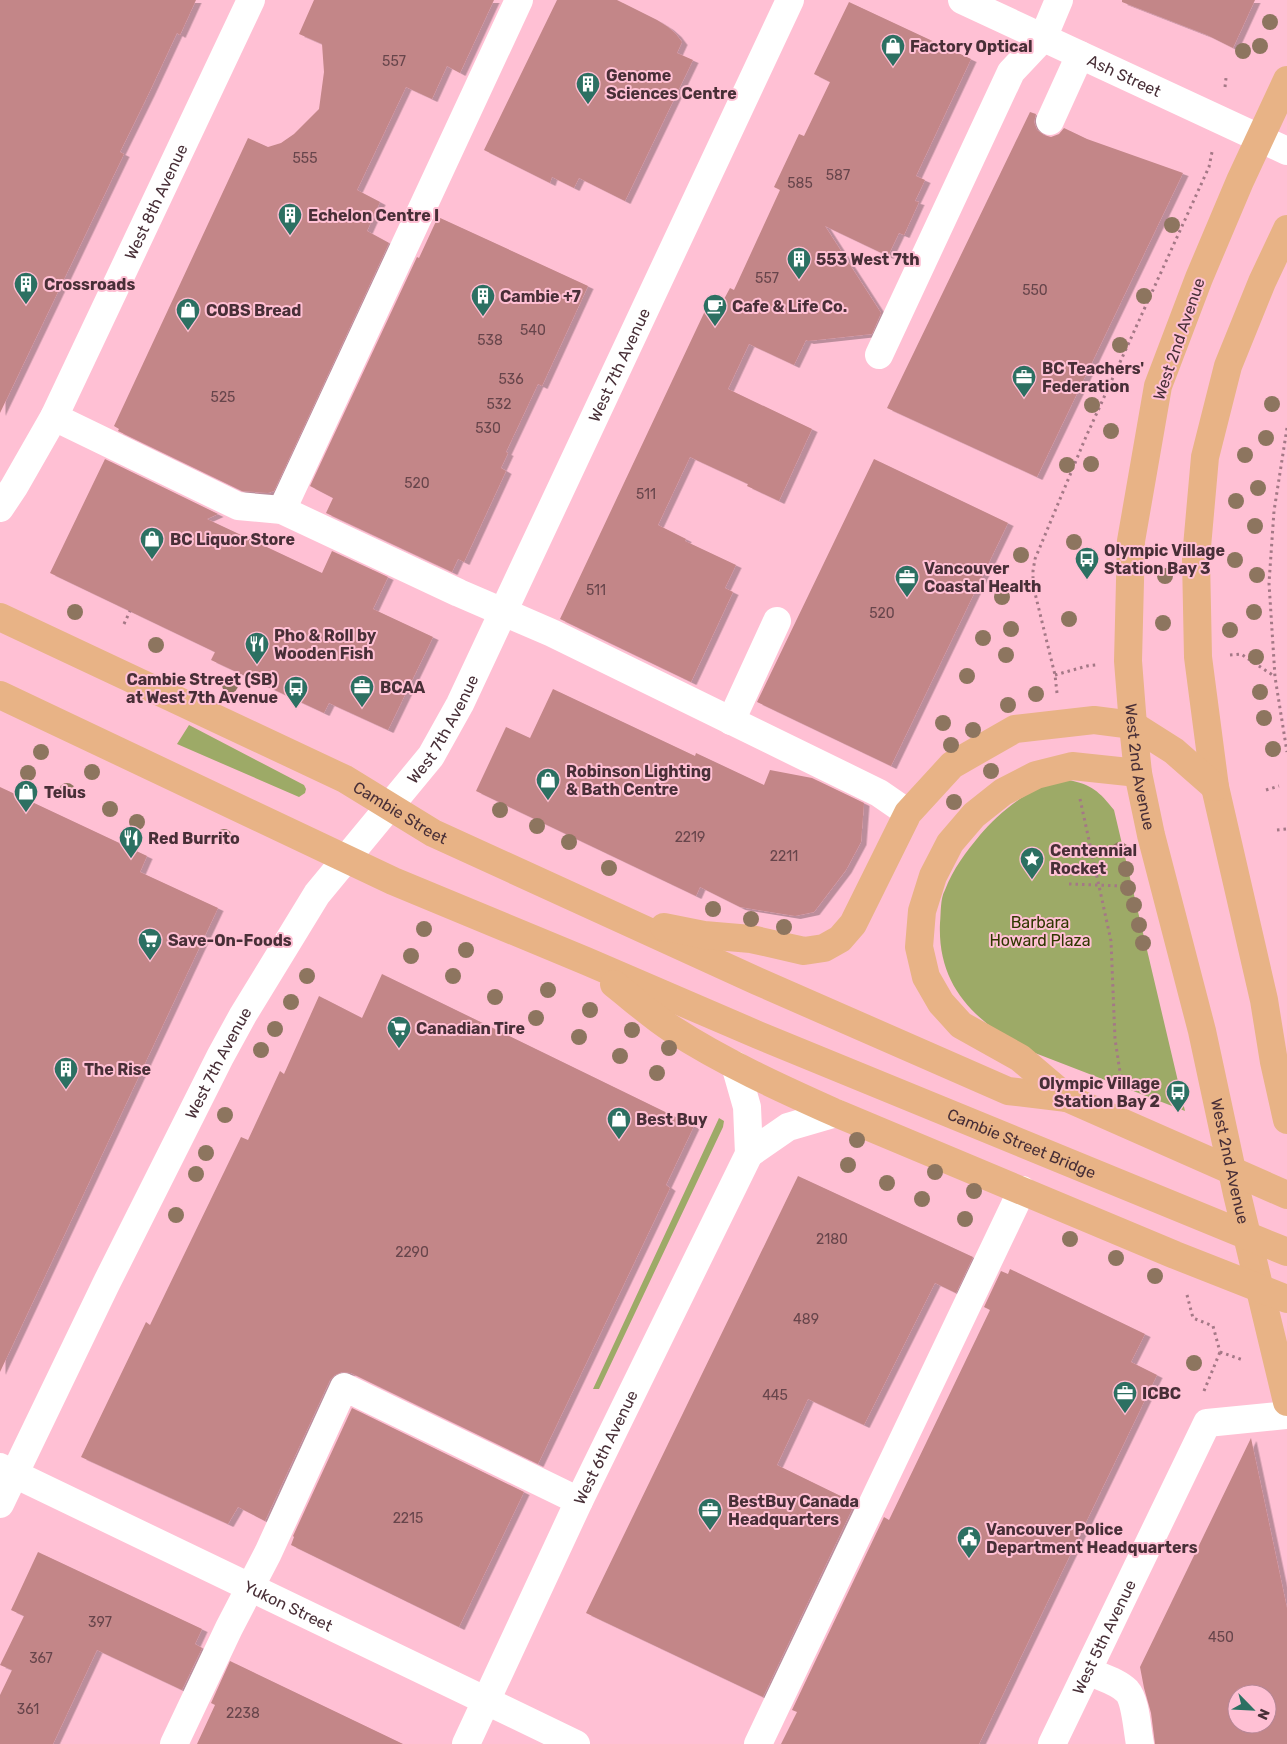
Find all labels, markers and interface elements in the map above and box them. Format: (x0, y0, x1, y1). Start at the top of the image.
shop icon: Factory Optical (880, 33, 906, 67)
place label: Factory Optical (910, 37, 1032, 56)
street label: Ash Street (1085, 50, 1164, 101)
house number: 557 (382, 53, 406, 70)
place label: Genome Sciences Centre (606, 66, 737, 103)
building icon: Genome Sciences Centre (575, 71, 601, 105)
street label: West 8th Avenue (120, 141, 191, 263)
house number: 555 (293, 150, 317, 167)
house number: 587 (826, 167, 850, 184)
house number: 585 (787, 175, 813, 192)
building icon: Echelon Centre I (277, 202, 303, 236)
place label: Echelon Centre I (308, 206, 439, 225)
building icon: 553 West 7th (786, 246, 812, 280)
place label: 553 West 7th (816, 250, 920, 269)
house number: 557 (755, 270, 779, 287)
building icon: Crossroads (13, 271, 39, 305)
place label: Crossroads (44, 275, 135, 294)
street label: West 2nd Avenue (1149, 275, 1209, 403)
house number: 550 (1022, 282, 1048, 299)
building icon: Cambie +7 (470, 283, 496, 317)
place label: Cambie +7 (500, 287, 581, 306)
cafe icon: Cafe & Life Co. (702, 293, 728, 327)
shop icon: COBS Bread (175, 297, 201, 331)
place label: Cafe & Life Co. (732, 297, 847, 316)
place label: COBS Bread (206, 301, 301, 320)
street label: West 7th Avenue (584, 305, 654, 425)
house number: 540 (520, 322, 546, 339)
house number: 538 (477, 332, 503, 349)
place label: BC Teachers' Federation (1042, 359, 1144, 396)
office icon: BC Teachers' Federation (1011, 364, 1037, 398)
house number: 536 (498, 371, 524, 388)
house number: 525 (211, 389, 235, 406)
house number: 532 (487, 396, 511, 413)
house number: 530 (475, 420, 501, 437)
house number: 520 (404, 475, 430, 492)
house number: 511 (636, 486, 656, 503)
shop icon: BC Liquor Store (139, 526, 165, 560)
place label: BC Liquor Store (170, 530, 295, 549)
place label: Olympic Village Station Bay 3 (1104, 541, 1225, 578)
bus stop icon: Olympic Village Station Bay 3 (1074, 546, 1100, 580)
place label: Vancouver Coastal Health (924, 559, 1041, 596)
office icon: Vancouver Coastal Health (894, 564, 920, 598)
house number: 511 (586, 582, 606, 599)
house number: 520 (869, 605, 895, 622)
place label: Pho & Roll by Wooden Fish (274, 626, 377, 663)
restaurant icon: Pho & Roll by Wooden Fish (244, 631, 270, 665)
place label: Cambie Street (SB) at West 7th Avenue (126, 670, 278, 707)
street label: West 7th Avenue (403, 672, 482, 787)
office icon: BCAA (349, 674, 375, 708)
bus stop icon: Cambie Street (SB) at West 7th Avenue (283, 675, 309, 709)
place label: BCAA (380, 678, 426, 697)
street label: West 2nd Avenue (1122, 703, 1159, 832)
place label: Robinson Lighting & Bath Centre (566, 762, 711, 799)
shop icon: Robinson Lighting & Bath Centre (535, 767, 561, 801)
street label: Cambie Street (350, 777, 450, 848)
shop icon: Telus (13, 779, 39, 813)
place label: Telus (44, 783, 86, 802)
restaurant icon: Red Burrito (118, 825, 144, 859)
place label: Red Burrito (148, 829, 240, 848)
house number: 2219 (675, 829, 705, 846)
place label: Centennial Rocket (1050, 841, 1137, 878)
place icon: Centennial Rocket (1019, 846, 1045, 880)
house number: 2211 (770, 848, 798, 865)
park label: Barbara Howard Plaza (989, 913, 1091, 950)
supermarket icon: Save-On-Foods (137, 927, 163, 961)
place label: Save-On-Foods (168, 931, 292, 950)
street label: West 7th Avenue (181, 1003, 255, 1122)
supermarket icon: Canadian Tire (386, 1015, 412, 1049)
place label: Canadian Tire (416, 1019, 525, 1038)
building icon: The Rise (53, 1056, 79, 1090)
place label: The Rise (84, 1060, 151, 1079)
place label: Olympic Village Station Bay 2 (1039, 1074, 1160, 1111)
bus stop icon: Olympic Village Station Bay 2 (1165, 1079, 1191, 1113)
street label: West 2nd Avenue (1207, 1097, 1253, 1226)
street label: Cambie Street Bridge (945, 1104, 1099, 1182)
shop icon: Best Buy (606, 1106, 632, 1140)
place label: Best Buy (636, 1110, 708, 1129)
house number: 2180 (816, 1231, 848, 1248)
house number: 2290 (395, 1244, 429, 1261)
house number: 489 (793, 1311, 819, 1328)
office icon: ICBC (1112, 1380, 1138, 1414)
place label: ICBC (1142, 1384, 1181, 1403)
street label: West 6th Avenue (569, 1387, 641, 1507)
house number: 445 (762, 1387, 788, 1404)
place label: BestBuy Canada Headquarters (728, 1492, 859, 1529)
office icon: BestBuy Canada Headquarters (697, 1497, 723, 1531)
house number: 2215 (393, 1510, 423, 1527)
place label: Vancouver Police Department Headquarters (986, 1520, 1198, 1557)
public building icon: Vancouver Police Department Headquarters (956, 1525, 982, 1559)
street label: Yukon Street (241, 1576, 336, 1635)
street label: West 5th Avenue (1068, 1576, 1139, 1697)
house number: 397 (88, 1614, 112, 1631)
house number: 450 (1208, 1629, 1234, 1646)
house number: 367 (29, 1650, 53, 1667)
north arrow (1227, 1684, 1277, 1734)
house number: 361 (17, 1701, 39, 1718)
house number: 2238 (226, 1705, 260, 1722)
text: N (1254, 1706, 1273, 1722)

